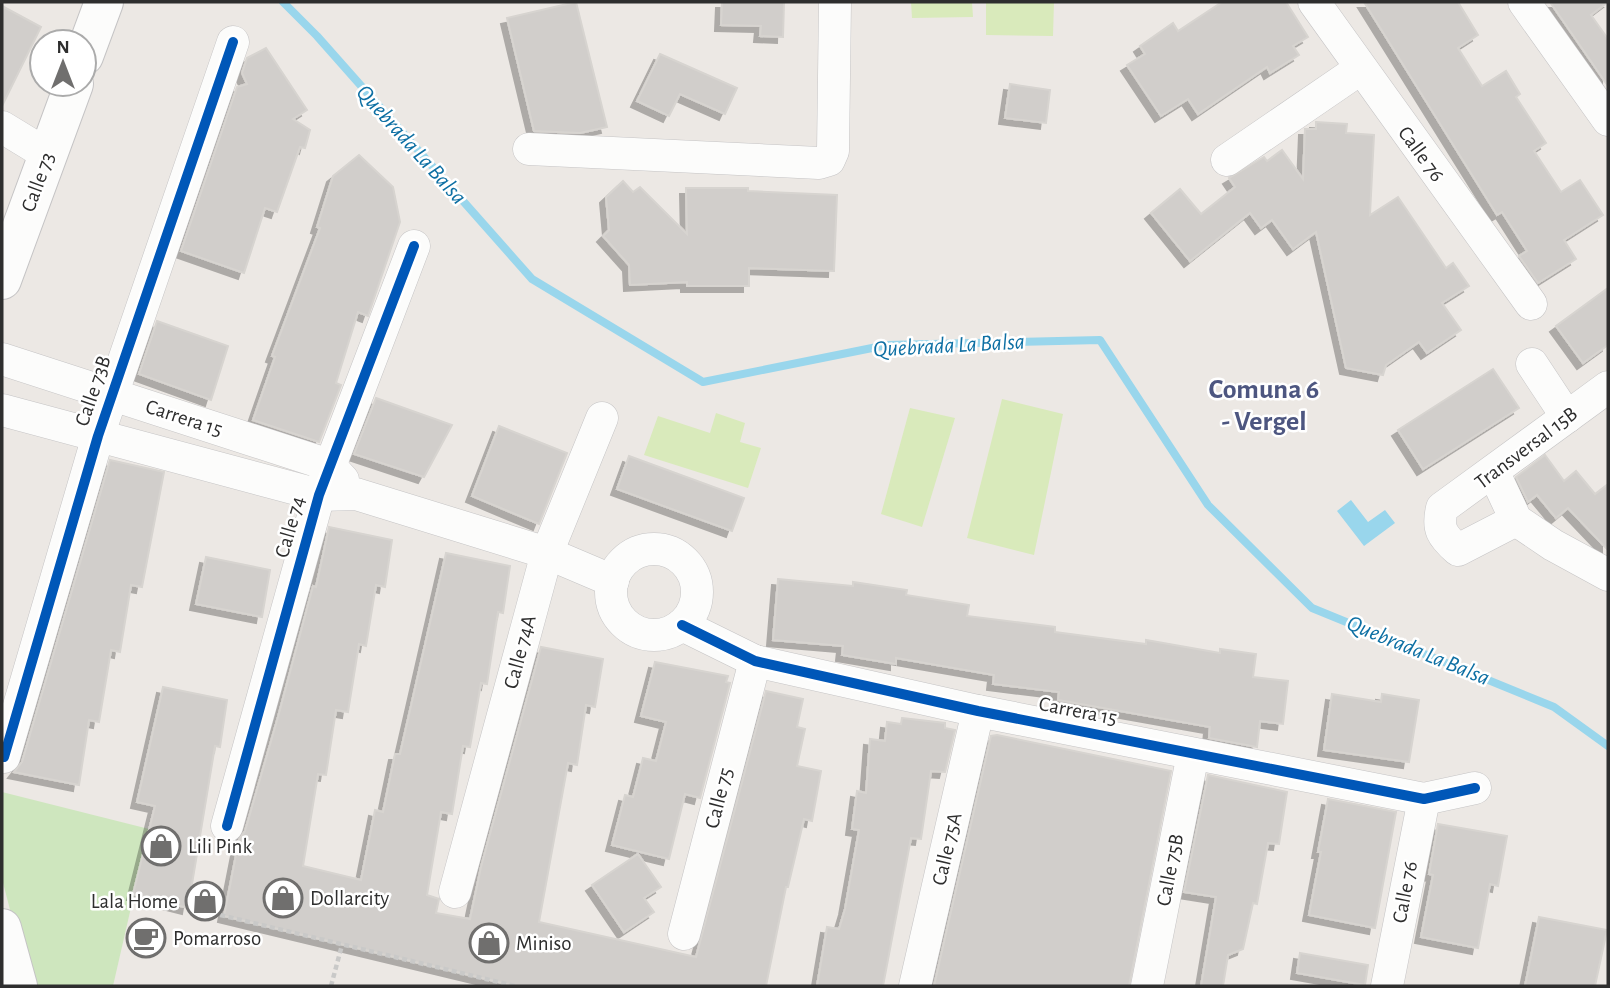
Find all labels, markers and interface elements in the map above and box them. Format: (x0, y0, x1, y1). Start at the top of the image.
north arrow (28, 28, 98, 98)
text: N (56, 38, 70, 57)
water label: Quebrada La Balsa (352, 81, 470, 209)
street label: Calle 76 (1394, 122, 1448, 186)
street label: Calle 73 (18, 149, 58, 215)
water label: Quebrada La Balsa (873, 331, 1025, 361)
street label: Calle 73B (71, 353, 115, 429)
district label: Comuna 6 - Vergel (1209, 376, 1319, 436)
street label: Carrera 15 (143, 396, 225, 440)
street label: Transversal 15B (1471, 403, 1581, 493)
street label: Calle 74 (271, 494, 309, 560)
water label: Quebrada La Balsa (1343, 612, 1493, 690)
street label: Calle 74A (500, 613, 540, 691)
street label: Carrera 15 (1037, 693, 1119, 729)
street label: Calle 75 (701, 766, 737, 830)
street label: Calle 75A (928, 811, 966, 887)
shop icon: Lili Pink (140, 825, 182, 867)
street label: Calle 75B (1153, 832, 1187, 908)
place label: Lili Pink (188, 836, 252, 857)
street label: Calle 76 (1389, 859, 1421, 925)
shop icon: Dollarcity (262, 877, 304, 919)
shop icon: Lala Home (184, 880, 226, 922)
place label: Dollarcity (310, 888, 389, 909)
place label: Lala Home (91, 891, 178, 912)
cafe icon: Pomarroso (125, 917, 167, 959)
shop icon: Miniso (468, 922, 510, 964)
place label: Pomarroso (173, 928, 261, 949)
place label: Miniso (516, 933, 572, 954)

